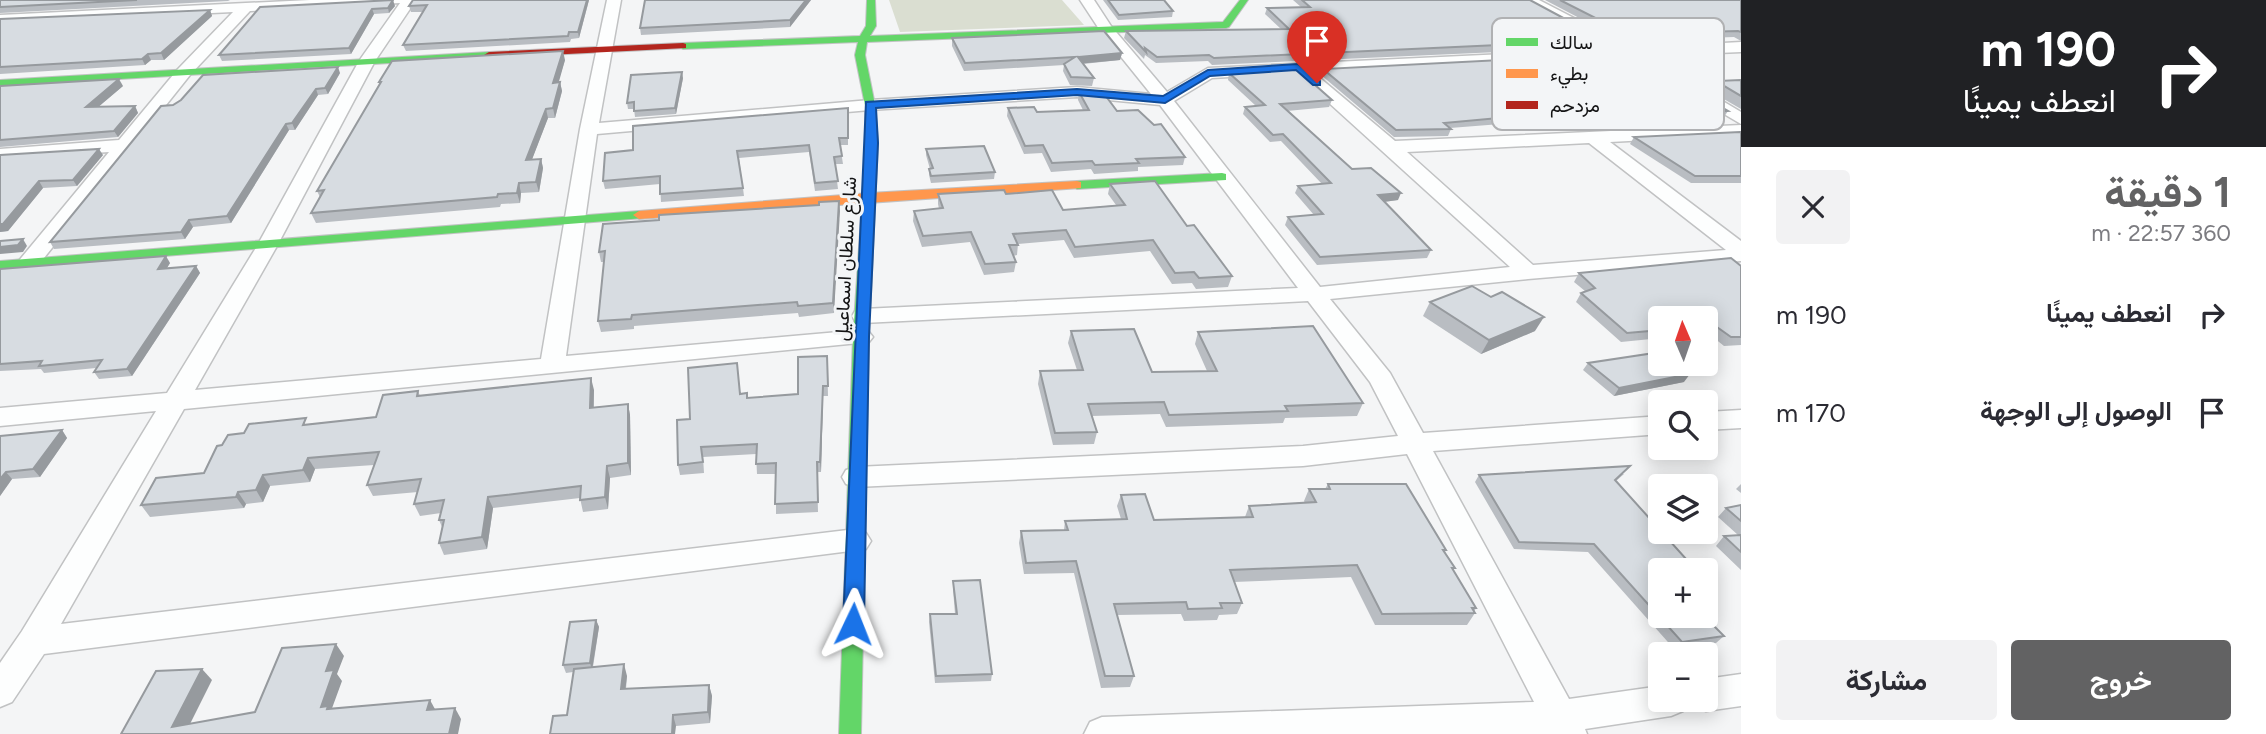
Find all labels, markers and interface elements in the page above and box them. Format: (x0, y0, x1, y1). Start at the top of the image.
pin (1287, 11, 1347, 83)
legend (1492, 18, 1724, 130)
text: 190 m (1981, 19, 2116, 78)
icon: arrive (1298, 22, 1336, 60)
icon: right (2140, 28, 2231, 119)
text: سالك (1550, 31, 1593, 54)
text: بطيء (1550, 62, 1588, 89)
text: انعطف يمينًا (1963, 82, 2116, 120)
text: مزدحم (1550, 94, 1600, 118)
text: 1 دقيقة (2104, 167, 2231, 218)
button: close (1776, 170, 1850, 244)
street label: شارع سلطان اسماعيل (830, 176, 862, 342)
text: 360 m · 22:57 (2091, 219, 2231, 247)
icon: right (2193, 296, 2231, 334)
text: انعطف يمينًا (2046, 297, 2172, 329)
text: 190 m (1776, 299, 1847, 331)
north arrow (1648, 306, 1718, 376)
map controls (1648, 306, 1718, 712)
button: search (1648, 390, 1718, 460)
icon: arrive (2193, 394, 2231, 432)
text: الوصول إلى الوجهة (1980, 395, 2172, 427)
text: 170 m (1776, 397, 1846, 429)
button: layers (1648, 474, 1718, 544)
button: + (1648, 558, 1718, 628)
position arrow (816, 587, 890, 661)
button: مشاركة (1776, 640, 1997, 720)
button: خروج (2011, 640, 2231, 720)
button: − (1648, 642, 1718, 712)

